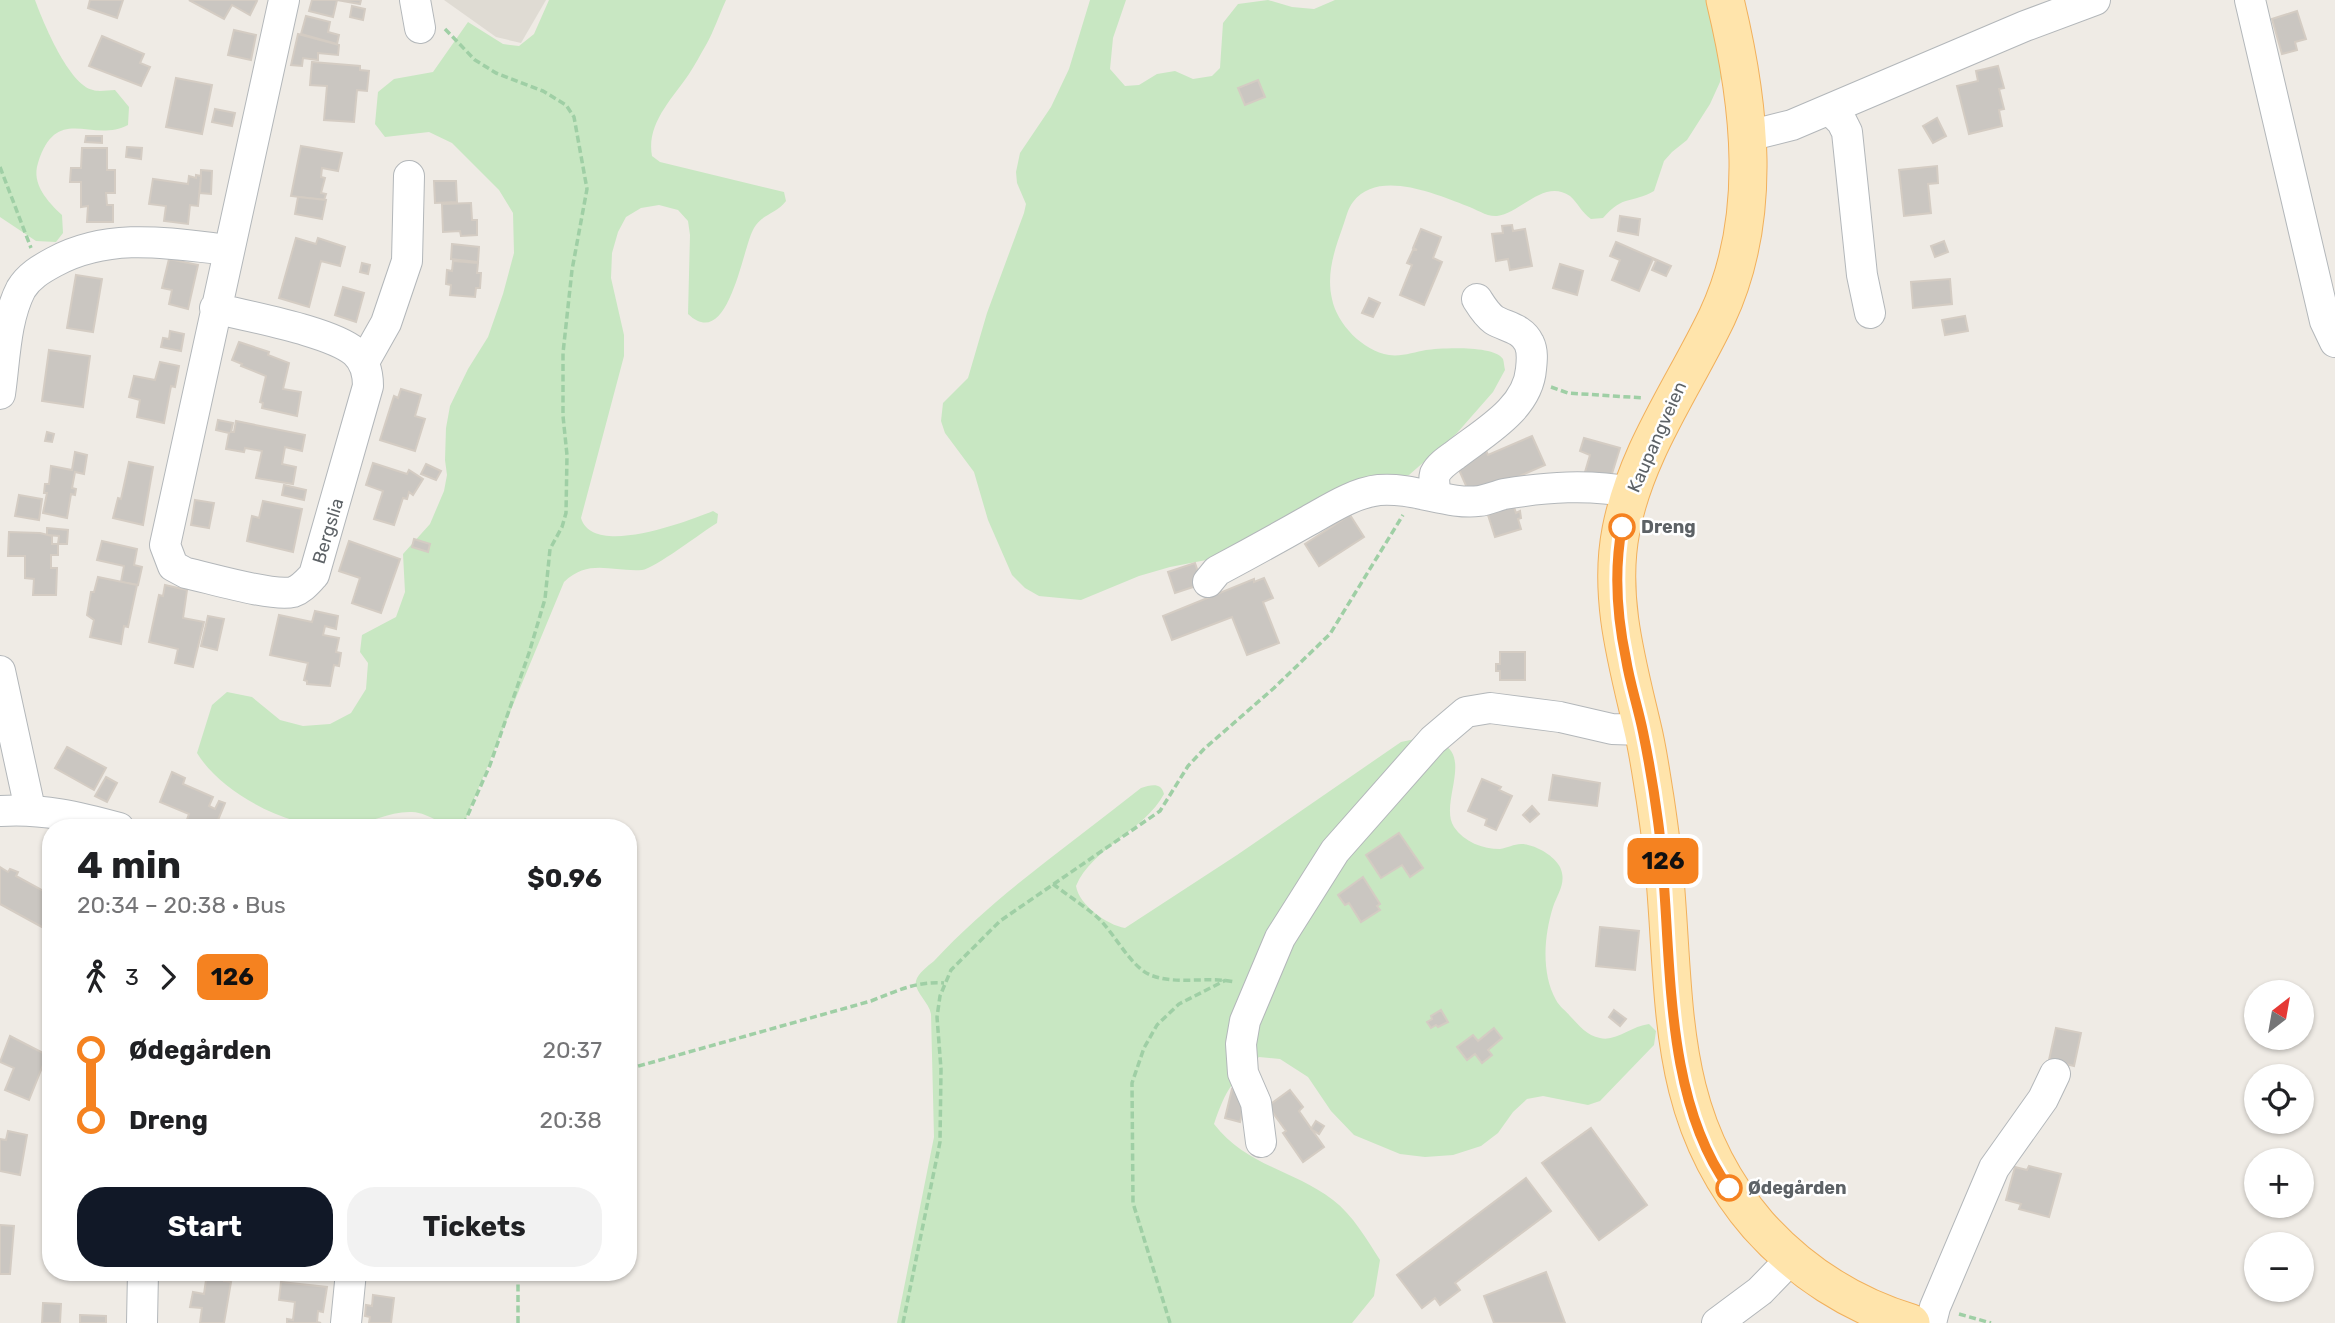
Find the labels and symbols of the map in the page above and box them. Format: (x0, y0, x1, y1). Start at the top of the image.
street label: Kaupangveien (1623, 378, 1691, 496)
street label: Bergslia (308, 496, 348, 566)
marker: Dreng (1609, 514, 1635, 540)
place label: Dreng (1641, 516, 1696, 538)
line badge: 126 (1623, 838, 1703, 884)
north arrow (2244, 980, 2314, 1050)
marker: Ødegården (1716, 1175, 1742, 1201)
place label: Ødegården (1748, 1177, 1847, 1199)

